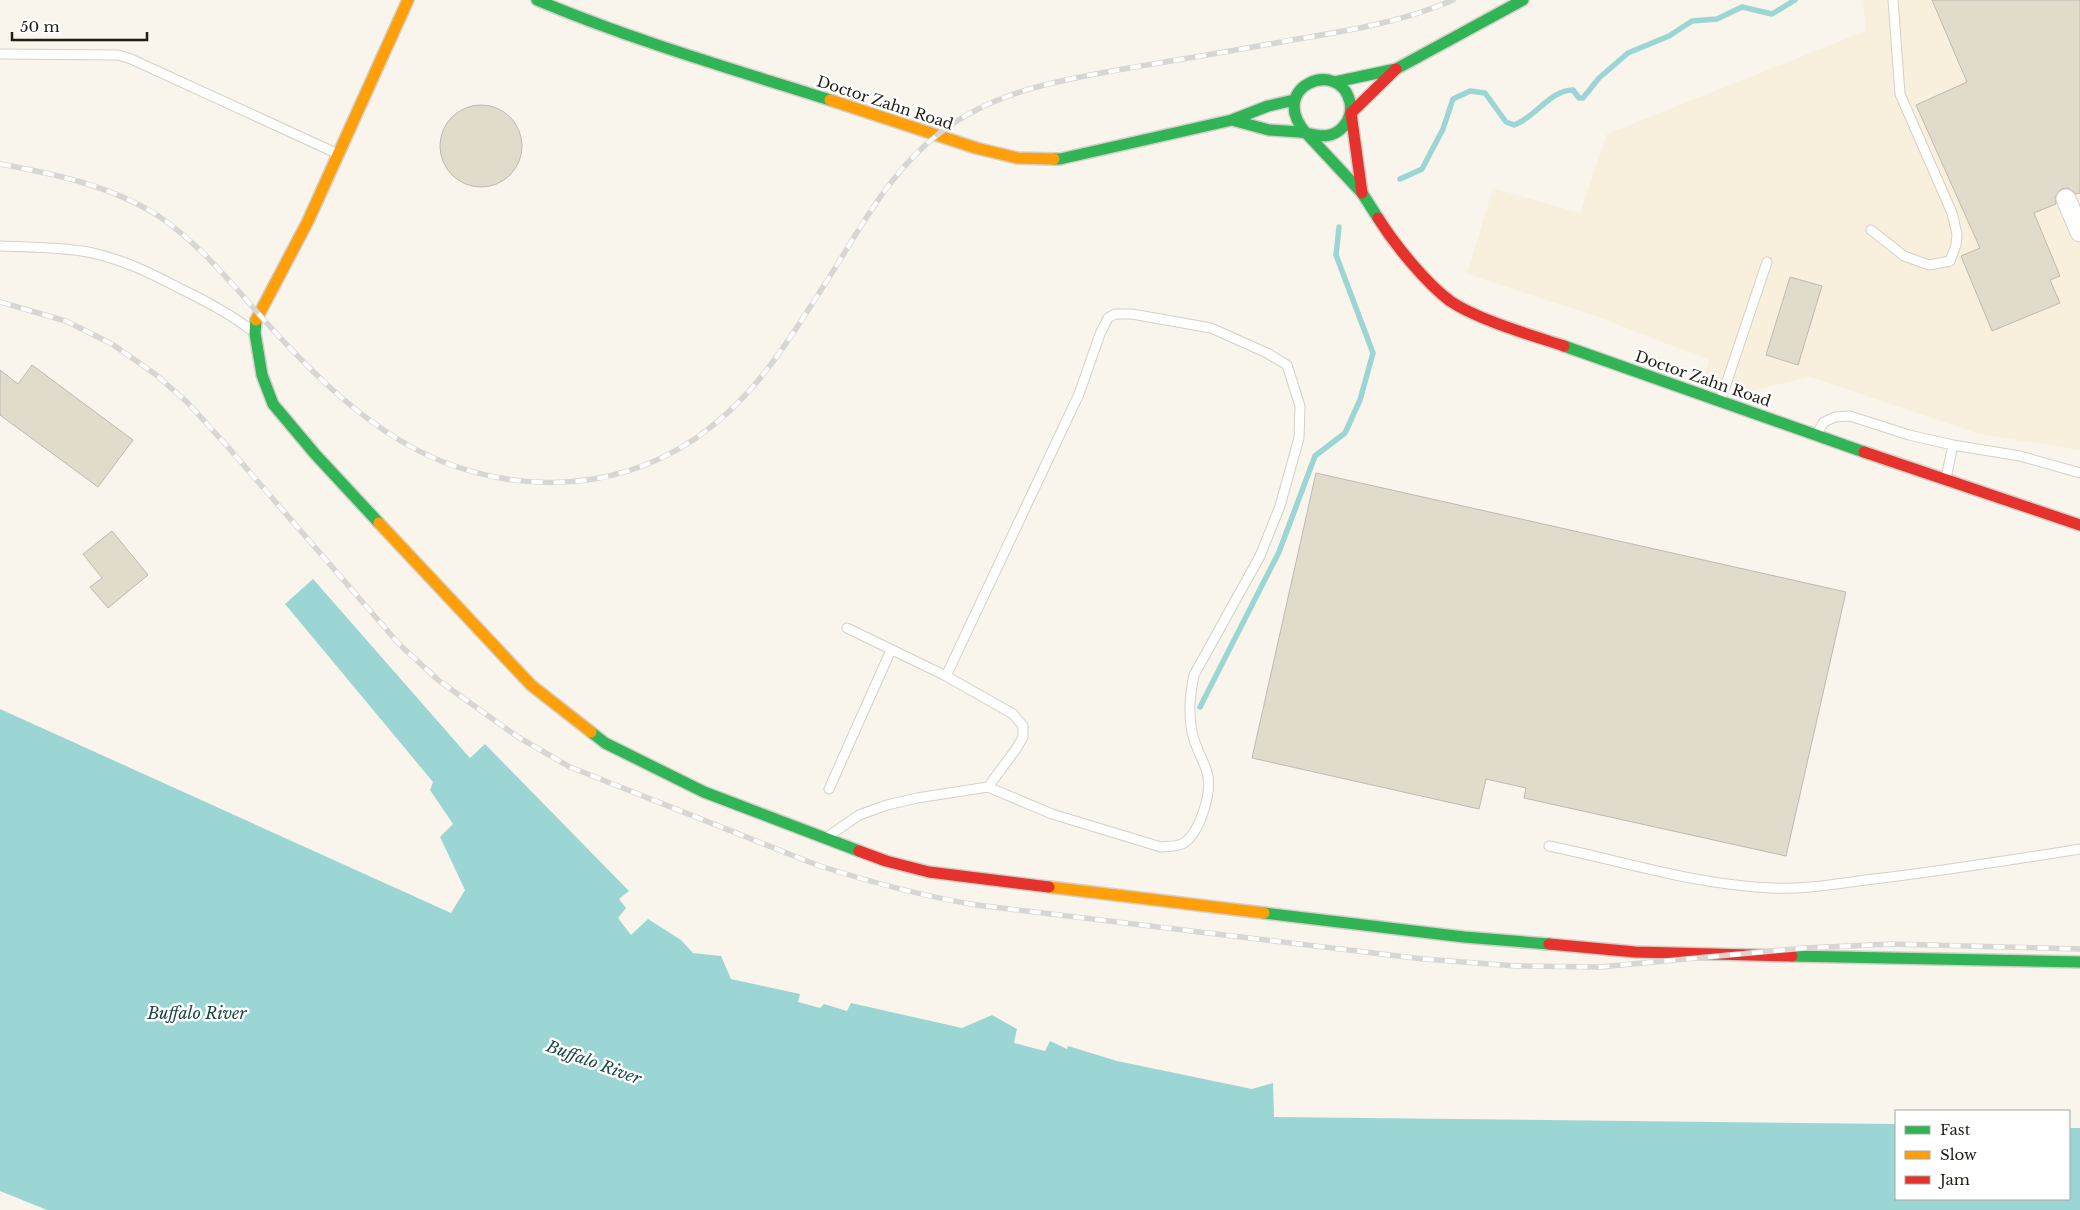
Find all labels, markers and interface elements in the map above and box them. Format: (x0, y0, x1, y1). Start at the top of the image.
scale bar (12, 10, 148, 42)
text: 50 m (20, 17, 60, 36)
street label: Doctor Zahn Road (815, 71, 956, 134)
street label: Doctor Zahn Road (1633, 346, 1774, 411)
water label: Buffalo River (146, 1003, 247, 1023)
water label: Buffalo River (543, 1035, 645, 1089)
legend (1895, 1110, 2070, 1200)
text: Fast (1940, 1120, 1971, 1139)
text: Slow (1940, 1145, 1977, 1164)
text: Jam (1938, 1170, 1970, 1189)

